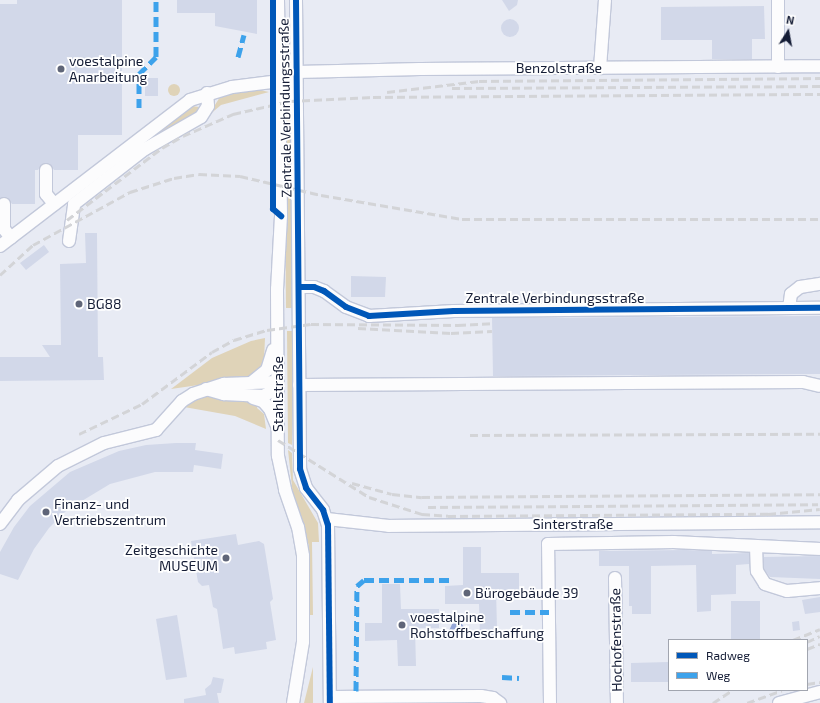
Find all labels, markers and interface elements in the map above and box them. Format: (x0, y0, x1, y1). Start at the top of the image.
north arrow (768, 12, 808, 52)
text: N (785, 13, 796, 27)
street label: Zentrale Verbindungsstraße (275, 18, 295, 198)
place label: voestalpine Anarbeitung (69, 53, 147, 86)
street label: Benzolstraße (516, 60, 602, 76)
marker: voestalpine Anarbeitung (56, 64, 66, 74)
street label: Zentrale Verbindungsstraße (465, 290, 645, 306)
place label: BG88 (87, 296, 121, 312)
marker: BG88 (74, 299, 84, 309)
street label: Stahlstraße (270, 356, 286, 432)
place label: Finanz- und Vertriebszentrum (54, 496, 166, 528)
marker: Finanz- und Vertriebszentrum (41, 507, 51, 517)
street label: Sinterstraße (533, 516, 613, 532)
place label: Zeitgeschichte MUSEUM (125, 542, 218, 574)
marker: Zeitgeschichte MUSEUM (221, 553, 231, 563)
place label: Bürogebäude 39 (475, 585, 578, 601)
marker: Bürogebäude 39 (462, 588, 472, 598)
street label: Hochofenstraße (607, 588, 625, 692)
place label: voestalpine Rohstoffbeschaffung (410, 609, 544, 642)
marker: voestalpine Rohstoffbeschaffung (397, 620, 407, 630)
legend (668, 639, 808, 691)
text: Radweg (706, 648, 750, 662)
text: Weg (706, 668, 730, 682)

